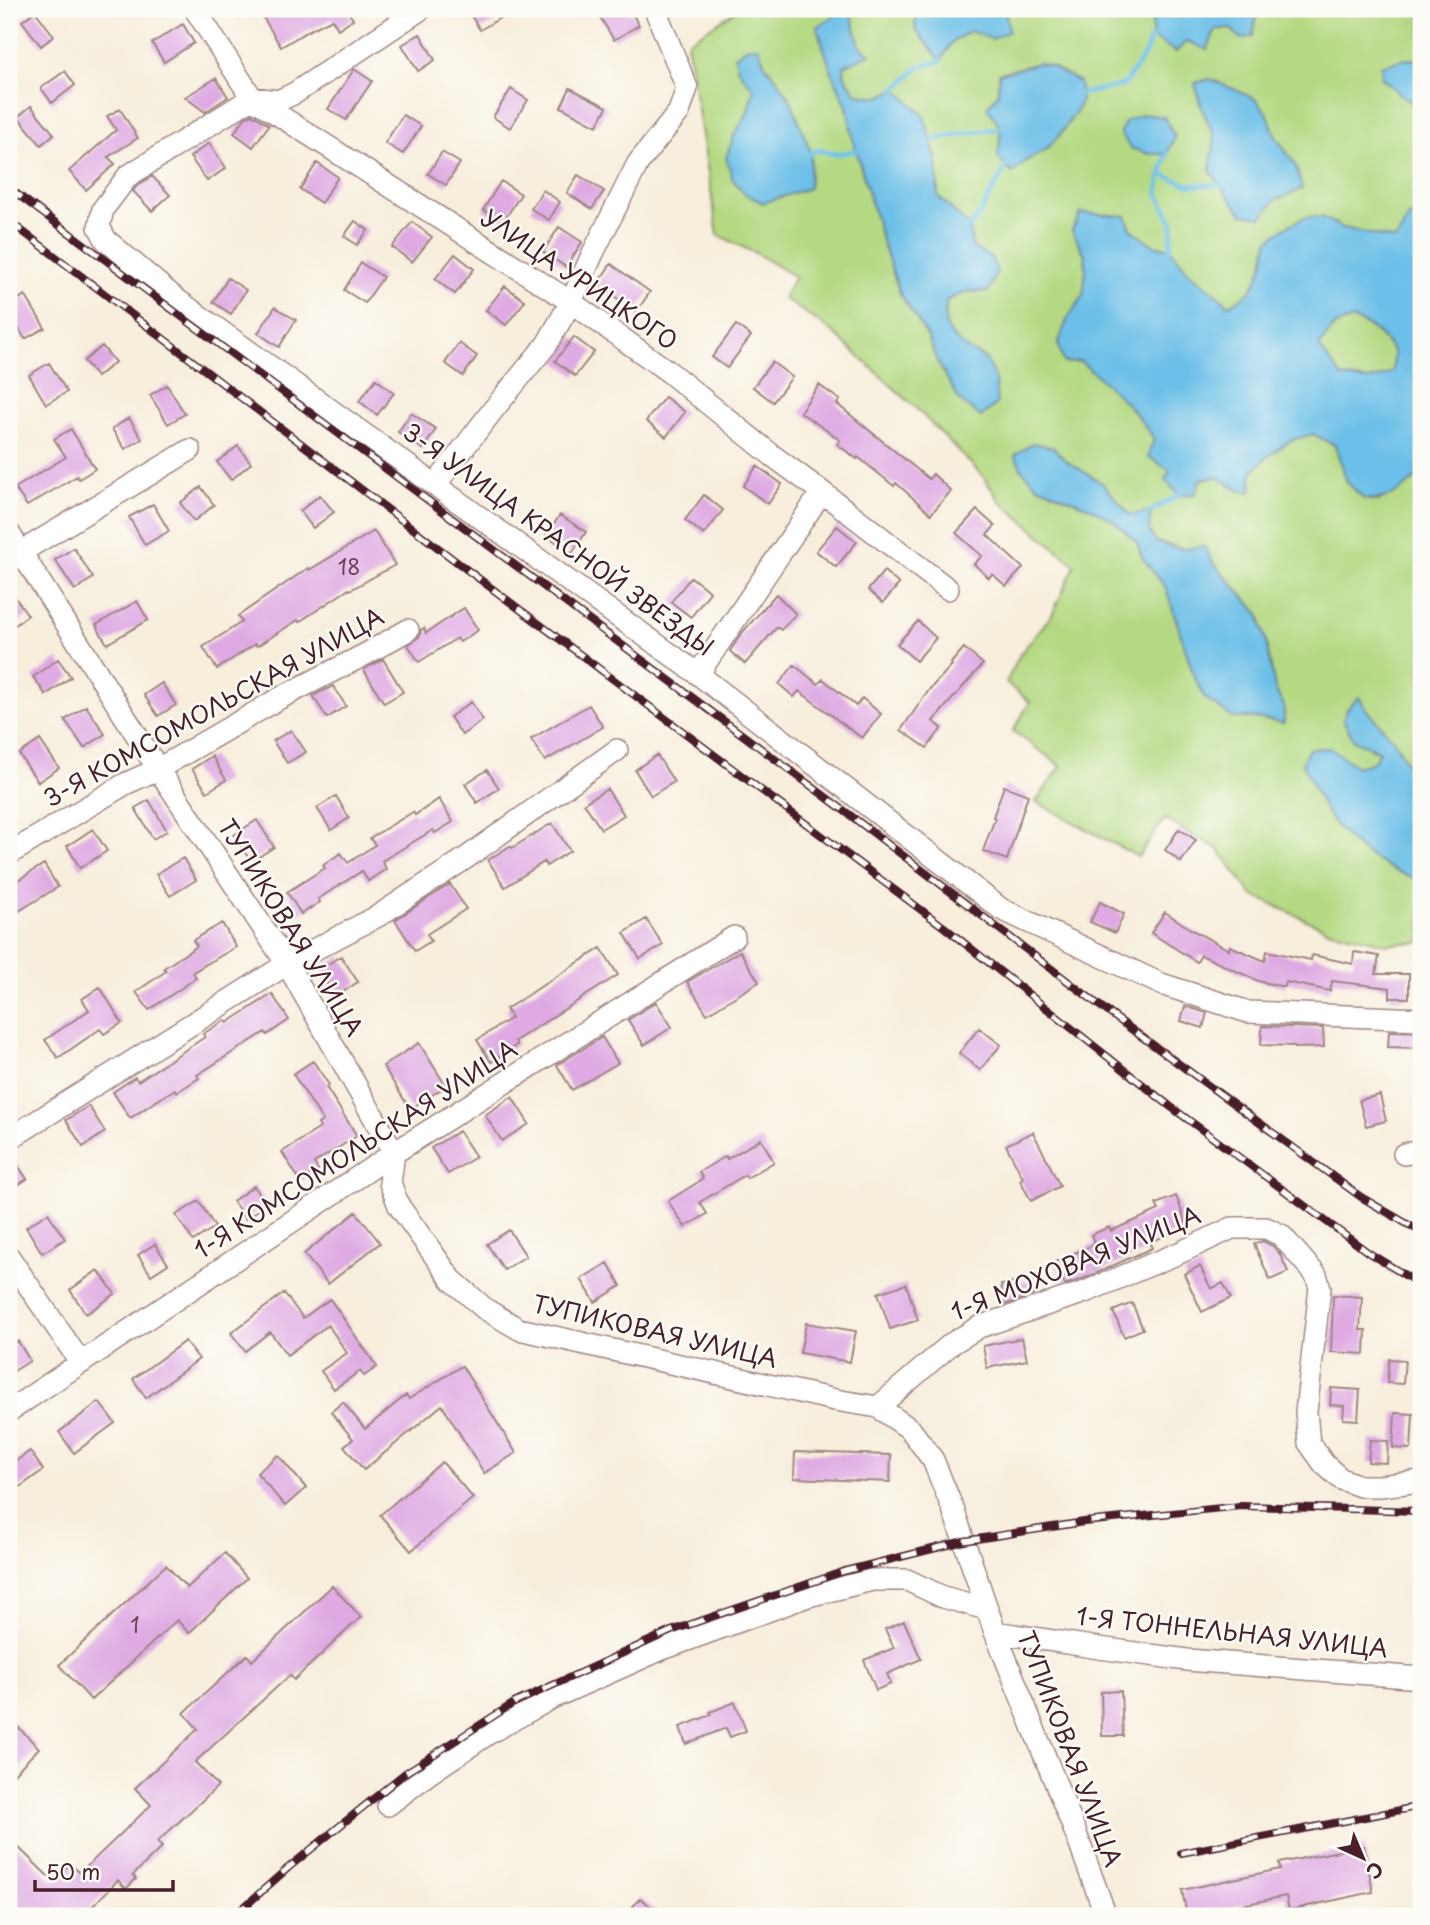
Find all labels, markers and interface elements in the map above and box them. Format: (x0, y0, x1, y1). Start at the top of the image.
street label: УЛИЦА УРИЦКОГО (475, 199, 686, 358)
street label: 3-Я УЛИЦА КРАСНОЙ ЗВЕЗДЫ (396, 413, 722, 664)
house number: 18 (338, 550, 360, 582)
street label: 3-Я КОМСОМОЛЬСКАЯ УЛИЦА (36, 597, 390, 815)
street label: ТУПИКОВАЯ УЛИЦА (210, 811, 373, 1042)
street label: 1-Я КОМСОМОЛЬСКАЯ УЛИЦА (186, 1030, 524, 1267)
street label: 1-Я МОХОВАЯ УЛИЦА (945, 1196, 1206, 1329)
street label: ТУПИКОВАЯ УЛИЦА (530, 1284, 781, 1376)
street label: 1-Я ТОННЕЛЬНАЯ УЛИЦА (1075, 1597, 1390, 1665)
house number: 1 (130, 1608, 140, 1640)
street label: ТУПИКОВАЯ УЛИЦА (1009, 1625, 1132, 1871)
north arrow (1328, 1824, 1398, 1894)
scale bar (35, 1848, 173, 1892)
text: 50 m (46, 1855, 100, 1887)
text: С (1361, 1856, 1390, 1886)

